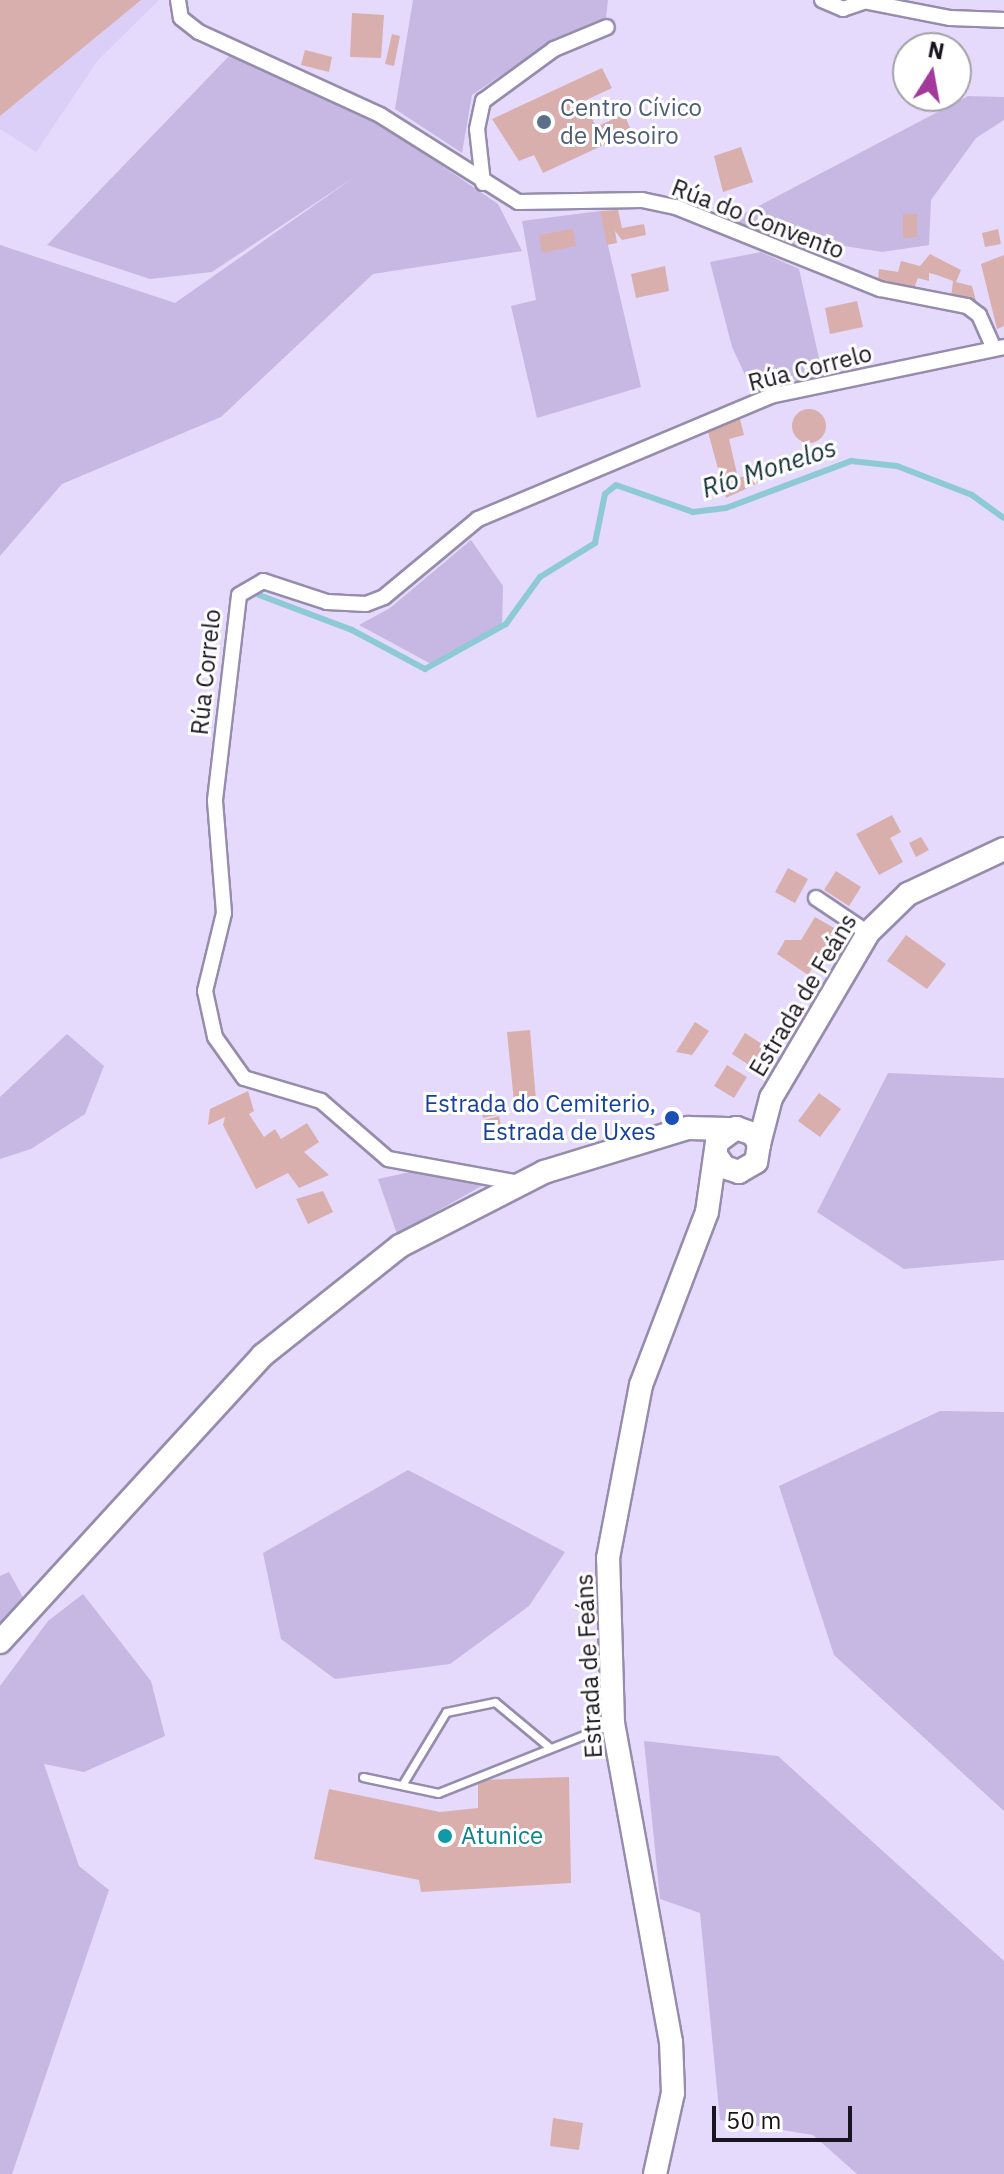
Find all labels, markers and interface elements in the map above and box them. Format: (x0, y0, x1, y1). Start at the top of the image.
north arrow (892, 32, 972, 112)
text: N (926, 34, 947, 66)
place label: Centro Cívico de Mesoiro (560, 94, 702, 150)
marker: Centro Cívico de Mesoiro (535, 113, 553, 131)
street label: Rúa do Convento (668, 173, 848, 265)
street label: Rúa Correlo (745, 339, 875, 397)
water label: Río Monelos (698, 432, 840, 504)
street label: Rúa Correlo (185, 608, 227, 736)
street label: Estrada de Feáns (743, 908, 863, 1082)
place label: Estrada do Cemiterio, Estrada de Uxes (424, 1090, 656, 1146)
marker: Estrada do Cemiterio, Estrada de Uxes (663, 1109, 681, 1127)
street label: Estrada de Feáns (570, 1573, 608, 1759)
place label: Atunice (461, 1822, 543, 1850)
marker: Atunice (436, 1827, 454, 1845)
scale bar (716, 2090, 856, 2140)
text: 50 m (726, 2104, 781, 2136)

